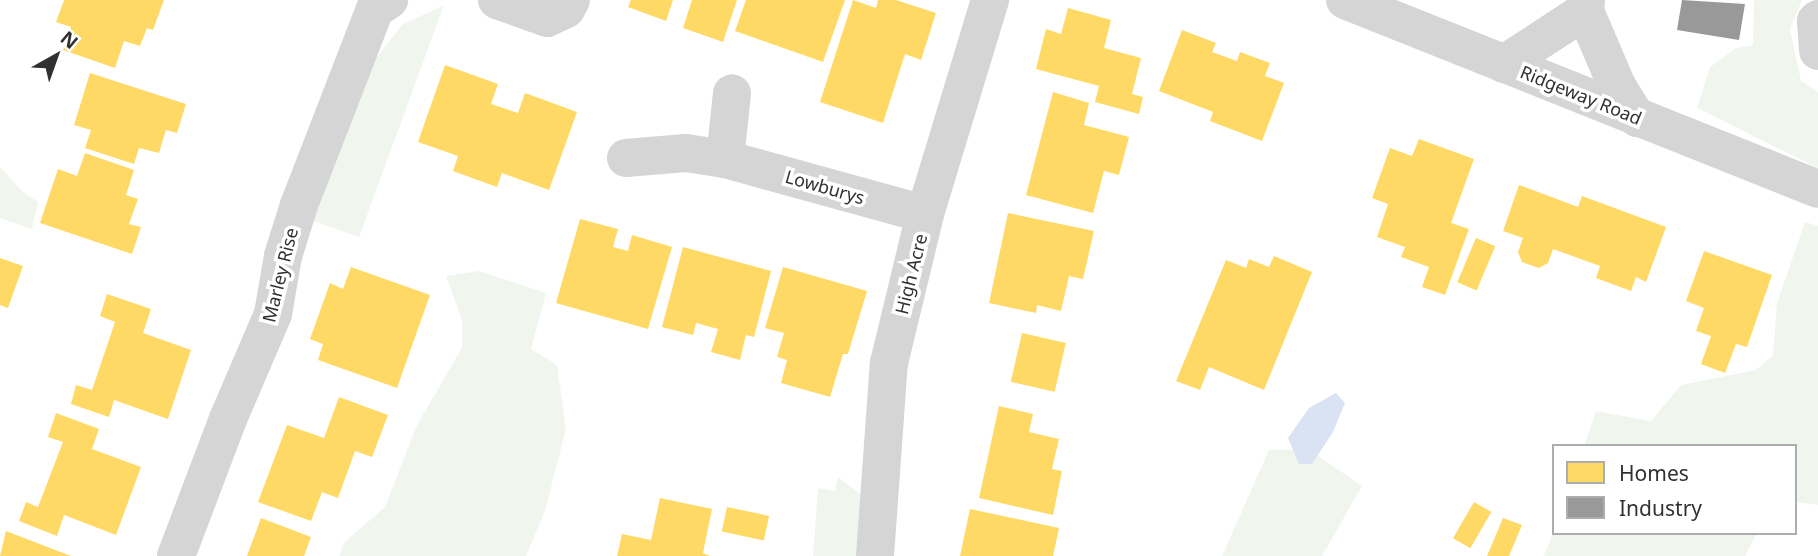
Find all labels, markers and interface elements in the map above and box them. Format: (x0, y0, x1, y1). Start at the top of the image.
north arrow (21, 21, 91, 91)
text: N (55, 25, 84, 55)
street label: Ridgeway Road (1517, 61, 1645, 129)
street label: Lowburys (783, 165, 867, 209)
street label: Marley Rise (258, 225, 302, 325)
street label: High Acre (891, 231, 931, 317)
legend (1552, 444, 1797, 535)
text: Homes (1619, 459, 1689, 487)
text: Industry (1619, 494, 1702, 522)

